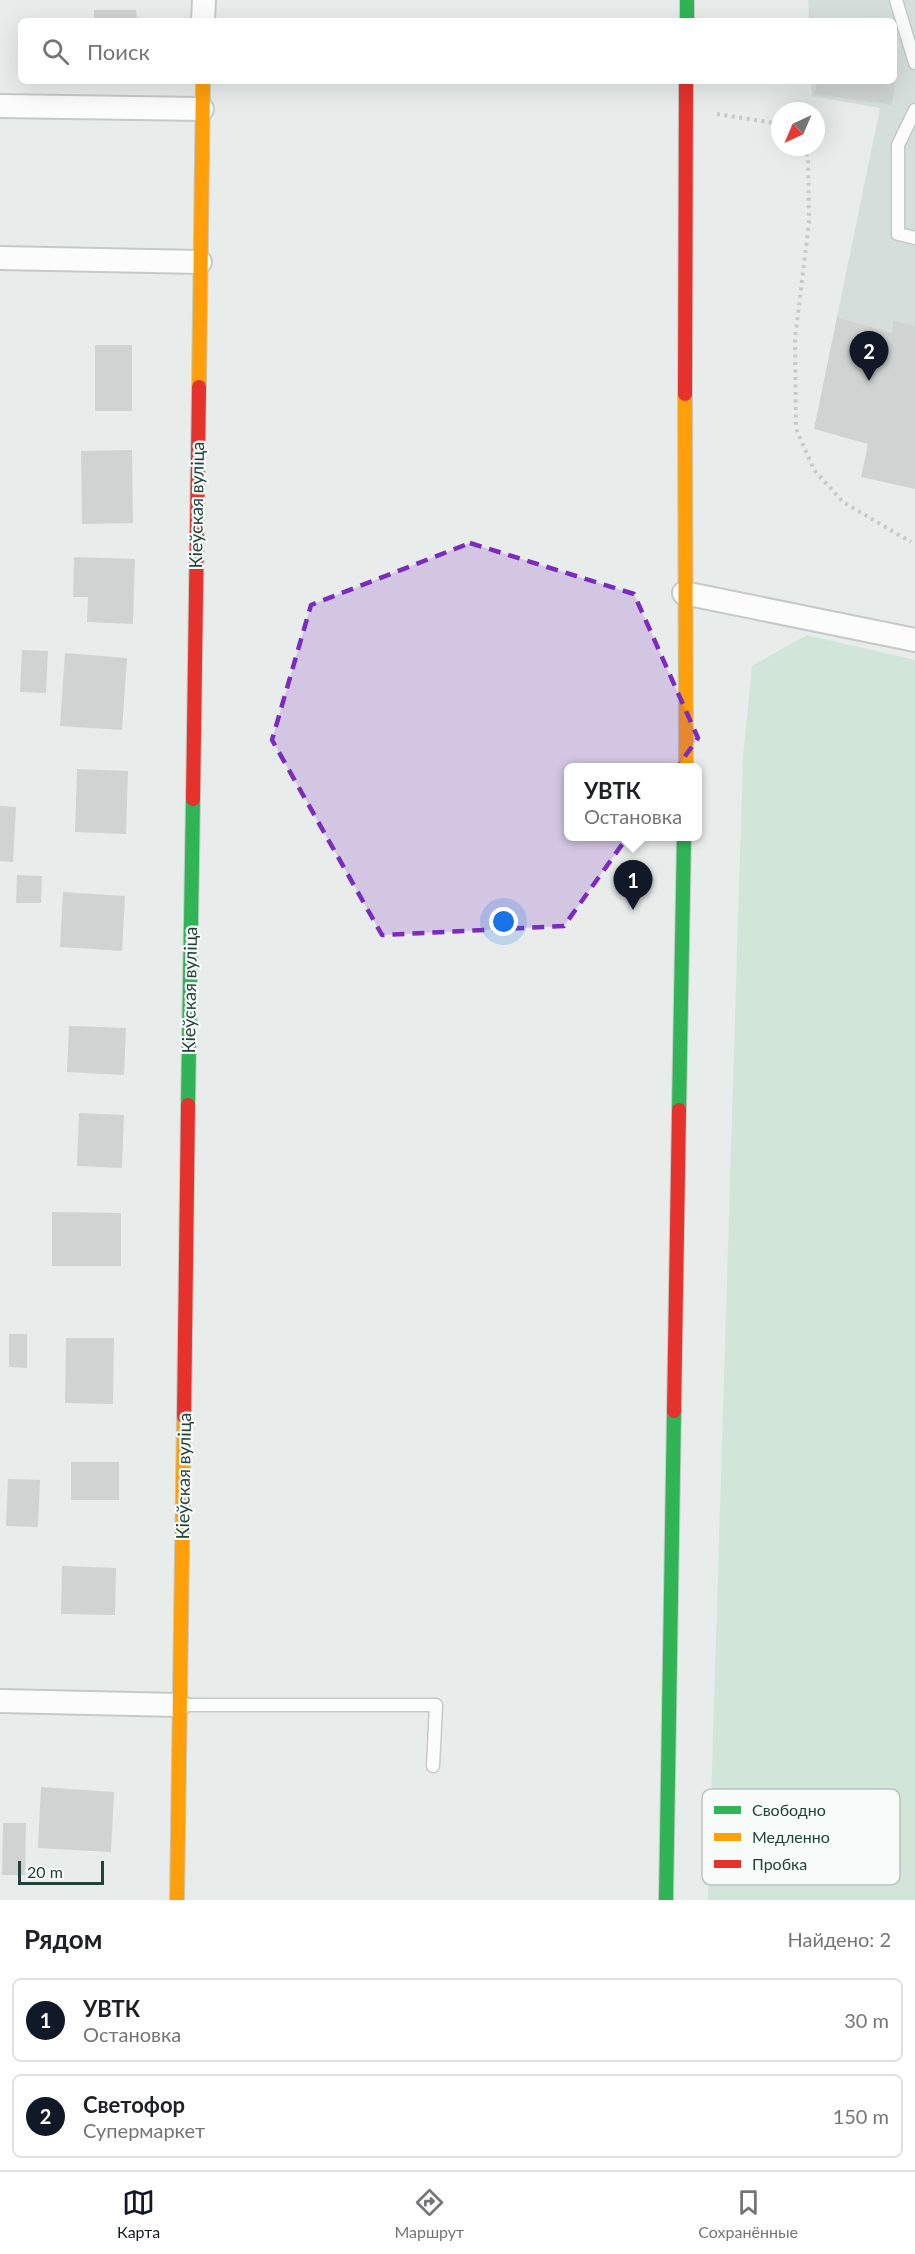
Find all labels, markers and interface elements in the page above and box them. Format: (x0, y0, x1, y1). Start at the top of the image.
search box (18, 18, 897, 84)
icon: search (39, 35, 72, 68)
text: Поиск (87, 38, 150, 65)
north arrow (771, 102, 825, 156)
pin: 2 (850, 332, 888, 381)
street label: Кіеўская вуліца (184, 441, 208, 569)
popup (564, 763, 702, 841)
text: УВТК (584, 777, 641, 804)
text: Остановка (584, 804, 682, 828)
pin: 1 (614, 860, 652, 910)
your location (489, 907, 518, 936)
street label: Кіеўская вуліца (177, 926, 201, 1054)
street label: Кіеўская вуліца (171, 1412, 195, 1540)
legend (702, 1789, 900, 1885)
text: Свободно (752, 1800, 826, 1819)
text: Медленно (752, 1827, 830, 1846)
text: Пробка (752, 1854, 807, 1873)
scale bar (18, 1858, 104, 1886)
text: 20 m (27, 1862, 63, 1881)
text: Рядом (24, 1923, 102, 1955)
text: Найдено: 2 (788, 1927, 891, 1951)
text: УВТК (83, 1995, 140, 2022)
text: 1 (40, 2008, 51, 2032)
text: 30 m (844, 2008, 889, 2032)
text: Остановка (83, 2022, 181, 2046)
text: Светофор (83, 2091, 185, 2118)
text: 2 (40, 2104, 51, 2128)
text: 150 m (833, 2104, 889, 2128)
text: Супермаркет (83, 2118, 205, 2142)
tab: Карта (117, 2186, 160, 2241)
tab: Маршрут (394, 2186, 464, 2241)
tab: Сохранённые (698, 2186, 798, 2241)

